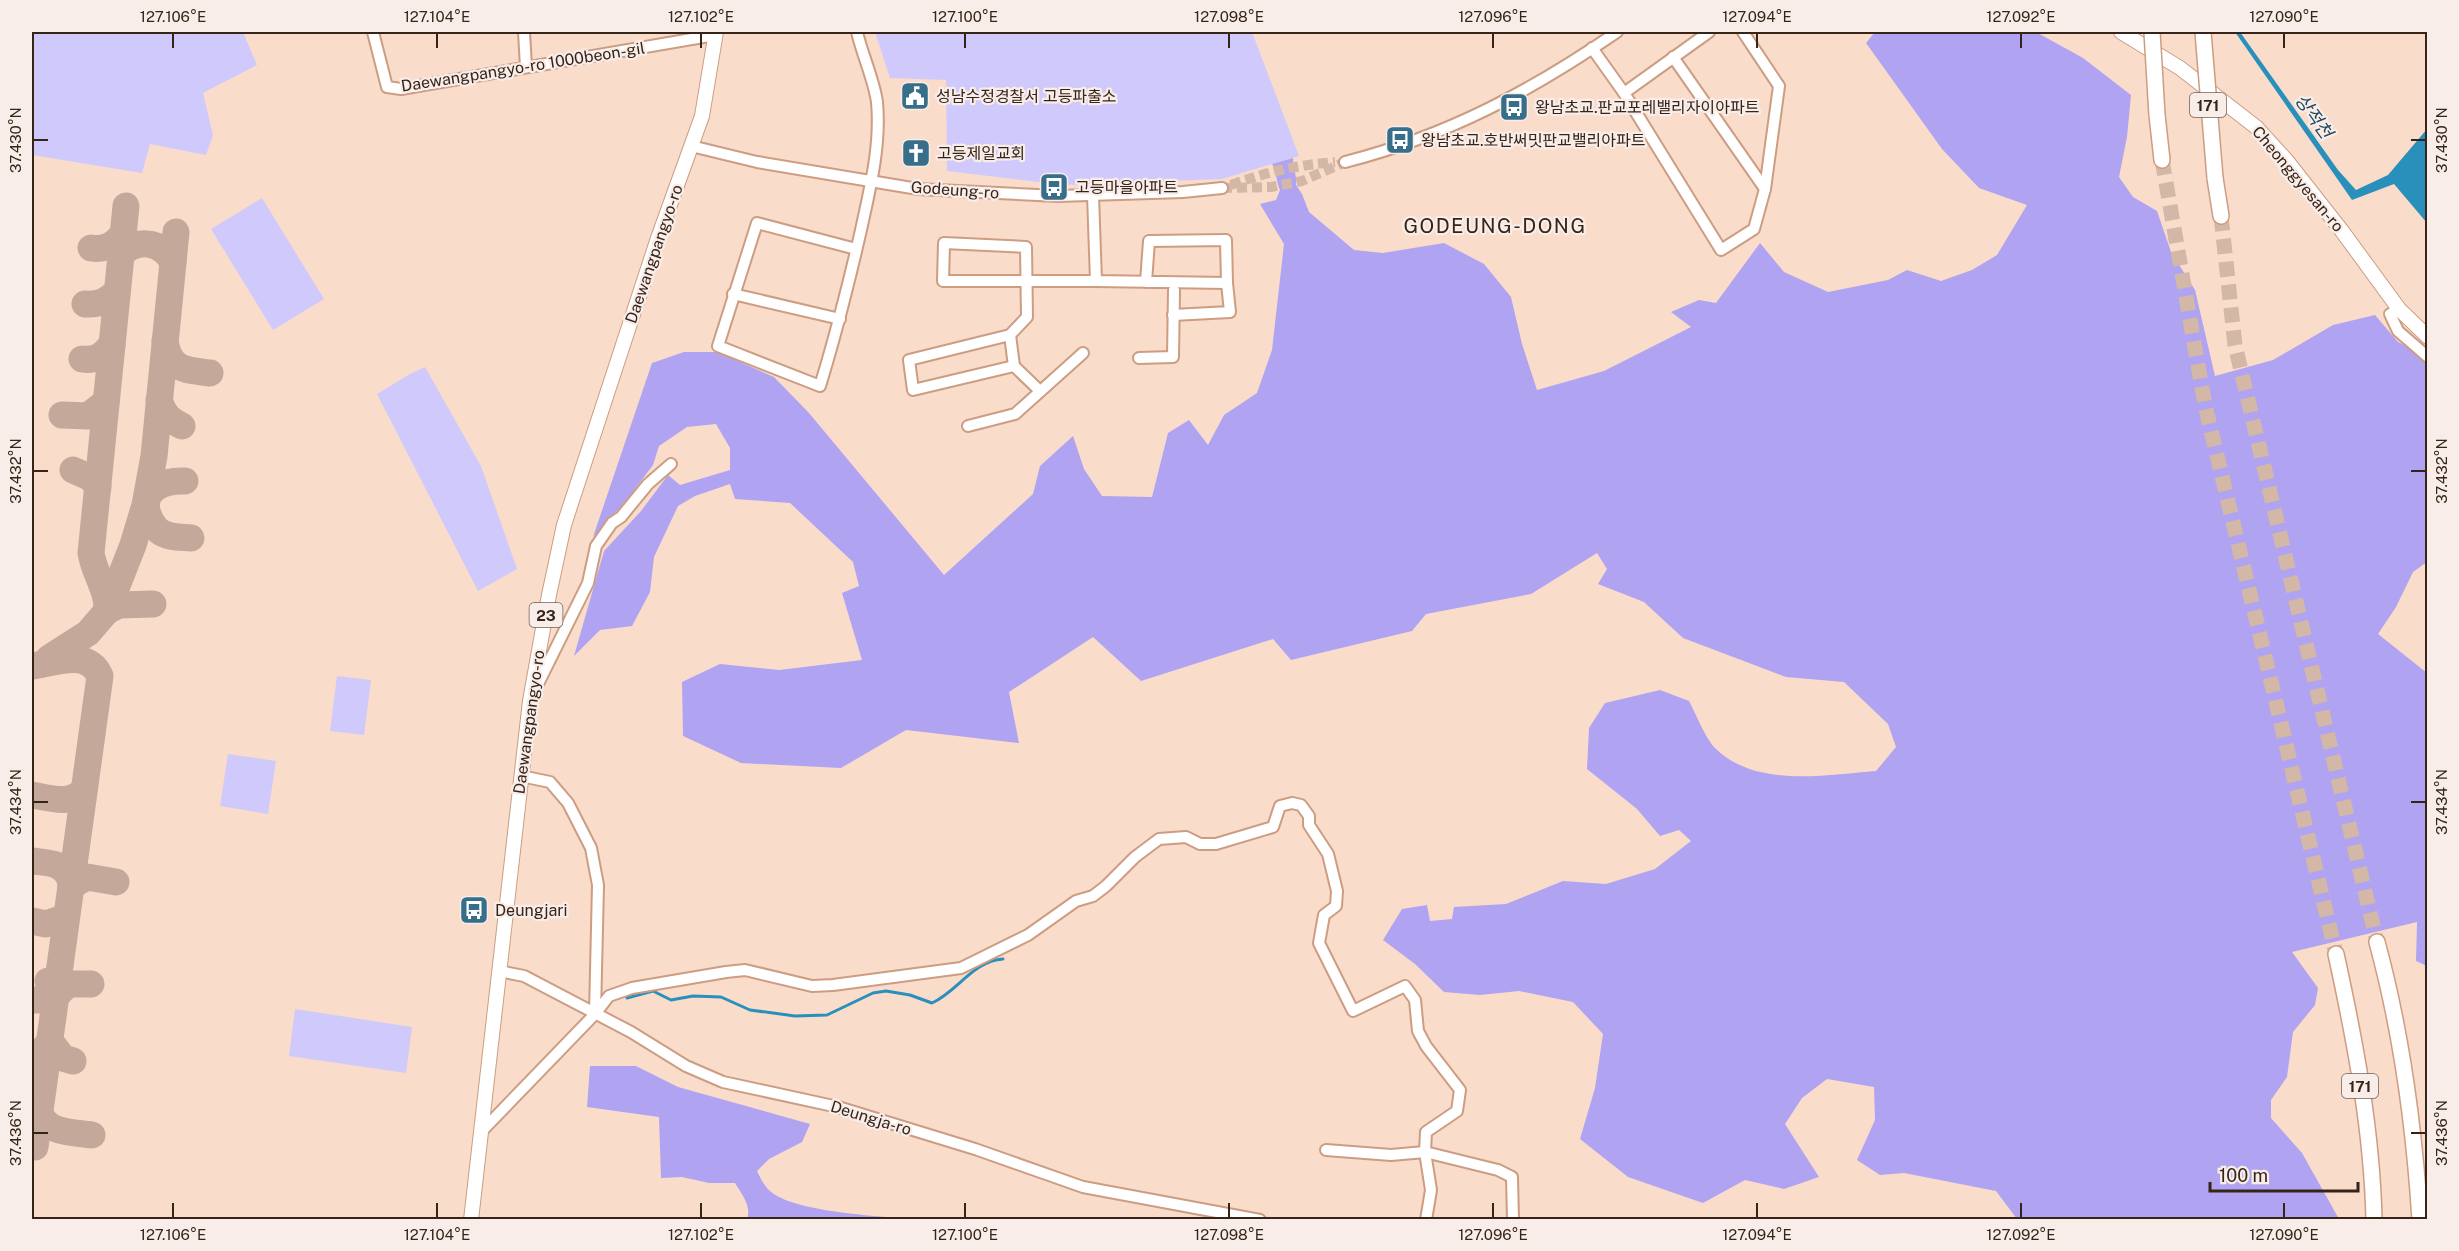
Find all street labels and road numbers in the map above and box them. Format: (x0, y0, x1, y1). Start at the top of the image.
street label: Daewangpangyo-ro 1000beon-gil (400, 38, 646, 96)
road number: 171 (2190, 93, 2226, 117)
street label: Cheonggyesan-ro (2248, 122, 2348, 236)
street label: Godeung-ro (910, 177, 1000, 203)
street label: Daewangpangyo-ro (621, 182, 687, 326)
road number: 23 (530, 603, 562, 627)
street label: Daewangpangyo-ro (509, 649, 549, 795)
road number: 171 (2342, 1074, 2378, 1098)
street label: Deungja-ro (828, 1097, 914, 1139)

